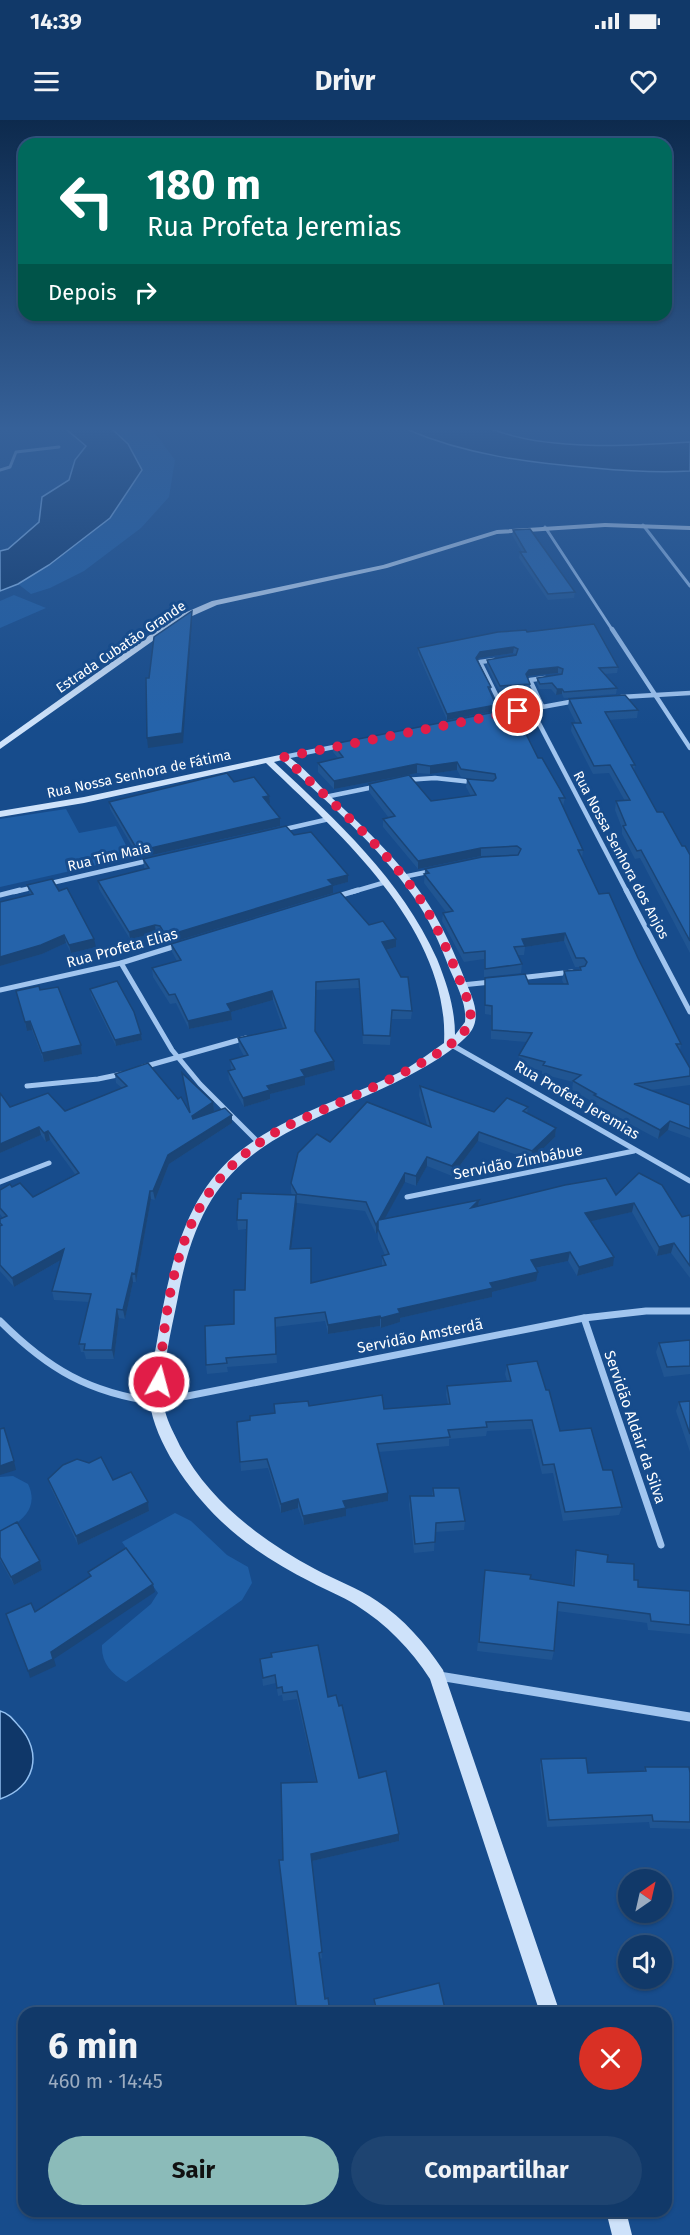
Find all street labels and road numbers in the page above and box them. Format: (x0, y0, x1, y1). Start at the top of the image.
street label: Estrada Cubatão Grande (53, 597, 189, 697)
street label: Rua Nossa Senhora de Fátima (45, 746, 233, 802)
street label: Rua Nossa Senhora dos Anjos (569, 768, 673, 942)
street label: Rua Tim Maia (66, 839, 152, 875)
street label: Rua Profeta Elias (64, 924, 180, 972)
street label: Rua Profeta Jeremias (511, 1057, 643, 1143)
street label: Servidão Zimbábue (452, 1141, 584, 1183)
street label: Servidão Amsterdã (356, 1315, 484, 1357)
street label: Servidão Aldair da Silva (600, 1348, 670, 1506)

